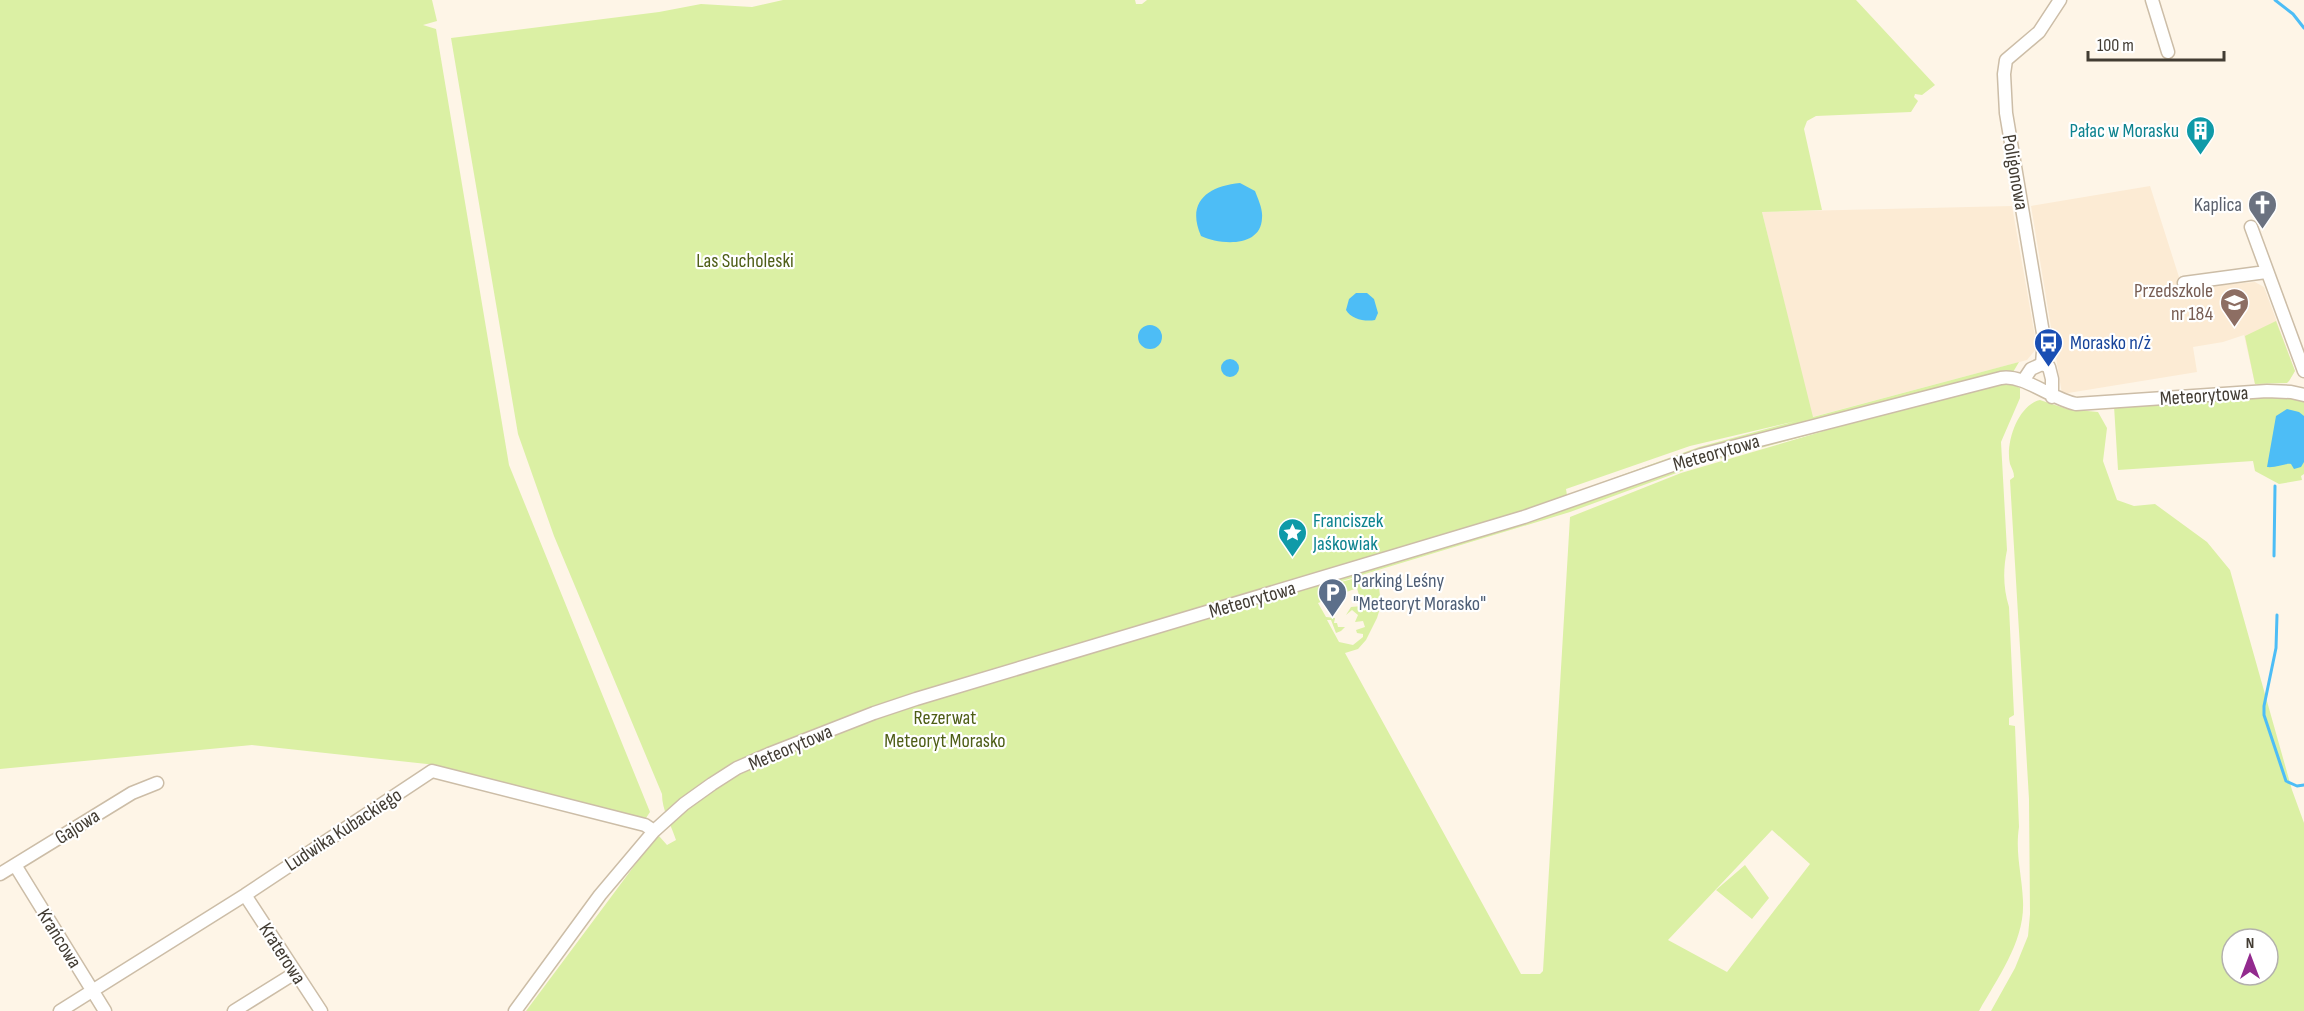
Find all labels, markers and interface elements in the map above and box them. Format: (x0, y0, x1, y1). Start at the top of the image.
scale bar (2088, 24, 2224, 62)
text: 100 m (2097, 35, 2134, 56)
building icon: Pałac w Morasku (2184, 114, 2216, 156)
place label: Pałac w Morasku (2070, 119, 2179, 143)
street label: Poligonowa (1997, 133, 2033, 212)
church icon: Kaplica (2247, 188, 2279, 230)
place label: Kaplica (2194, 193, 2242, 217)
park label: Las Sucholeski (696, 249, 794, 273)
place label: Przedszkole nr 184 (2134, 279, 2213, 326)
school or university icon: Przedszkole nr 184 (2218, 286, 2250, 328)
bus stop icon: Morasko n/ż (2033, 326, 2065, 368)
place label: Morasko n/ż (2070, 331, 2151, 355)
street label: Meteorytowa (2159, 381, 2249, 411)
street label: Meteorytowa (1670, 429, 1762, 477)
place label: Franciszek Jaśkowiak (1312, 509, 1384, 556)
place icon: Franciszek Jaśkowiak (1276, 516, 1308, 558)
place label: Parking Leśny "Meteoryt Morasko" (1353, 569, 1486, 616)
street label: Meteorytowa (1206, 576, 1298, 624)
parking icon: Parking Leśny "Meteoryt Morasko" (1316, 576, 1348, 618)
park label: Rezerwat Meteoryt Morasko (884, 706, 1006, 753)
street label: Meteorytowa (745, 720, 836, 776)
street label: Ludwika Kubackiego (281, 783, 406, 876)
street label: Gajowa (51, 804, 104, 850)
street label: Krańcowa (32, 904, 87, 973)
street label: Kraterowa (253, 918, 311, 989)
north arrow (2220, 927, 2280, 987)
text: N (2246, 934, 2254, 953)

